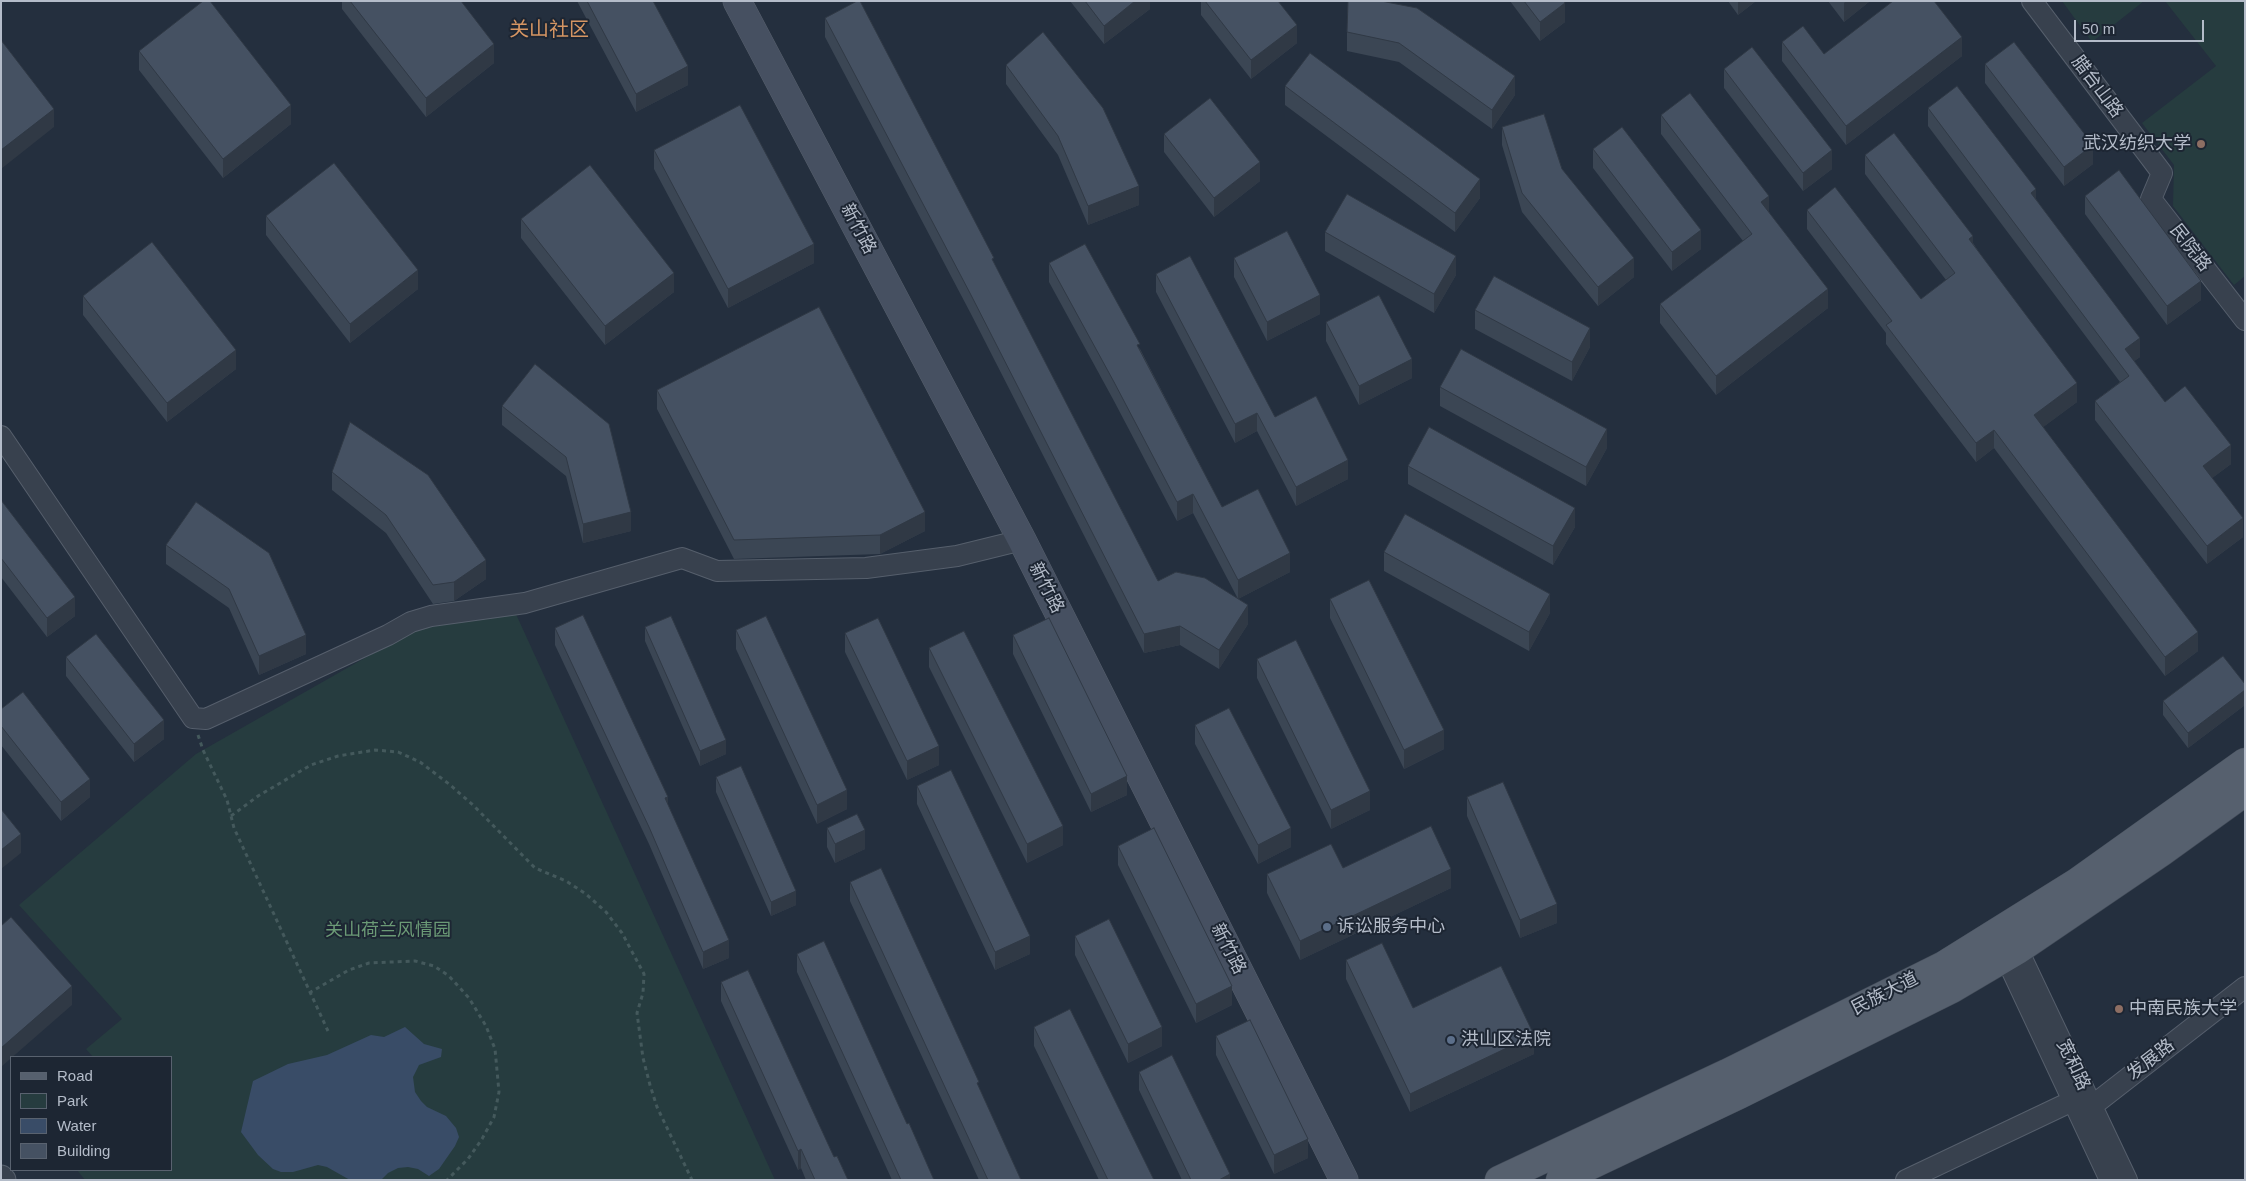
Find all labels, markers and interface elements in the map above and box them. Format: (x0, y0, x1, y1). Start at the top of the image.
scale bar (2076, 10, 2206, 42)
district label: 关山社区 (509, 18, 589, 42)
text: 50 m (2082, 20, 2115, 37)
street label: 腊台山路 (2067, 52, 2127, 122)
place label: 武汉纺织大学 (2083, 133, 2191, 155)
marker: 武汉纺织大学 (2195, 138, 2207, 150)
street label: 新竹路 (836, 200, 880, 258)
street label: 民院路 (2165, 220, 2215, 276)
street label: 新竹路 (1024, 559, 1068, 617)
place label: 诉讼服务中心 (1337, 916, 1445, 938)
park label: 关山荷兰风情园 (325, 920, 451, 942)
street label: 新竹路 (1206, 920, 1250, 978)
marker: 诉讼服务中心 (1321, 921, 1333, 933)
street label: 民族大道 (1848, 968, 1922, 1020)
place label: 中南民族大学 (2129, 998, 2237, 1020)
marker: 中南民族大学 (2113, 1003, 2125, 1015)
place label: 洪山区法院 (1461, 1029, 1551, 1051)
marker: 洪山区法院 (1445, 1034, 1457, 1046)
street label: 发展路 (2123, 1035, 2179, 1085)
street label: 宽和路 (2052, 1036, 2094, 1094)
legend (10, 1056, 172, 1171)
text: Road (57, 1067, 93, 1084)
text: Park (57, 1092, 88, 1109)
text: Water (57, 1117, 96, 1134)
text: Building (57, 1142, 110, 1159)

